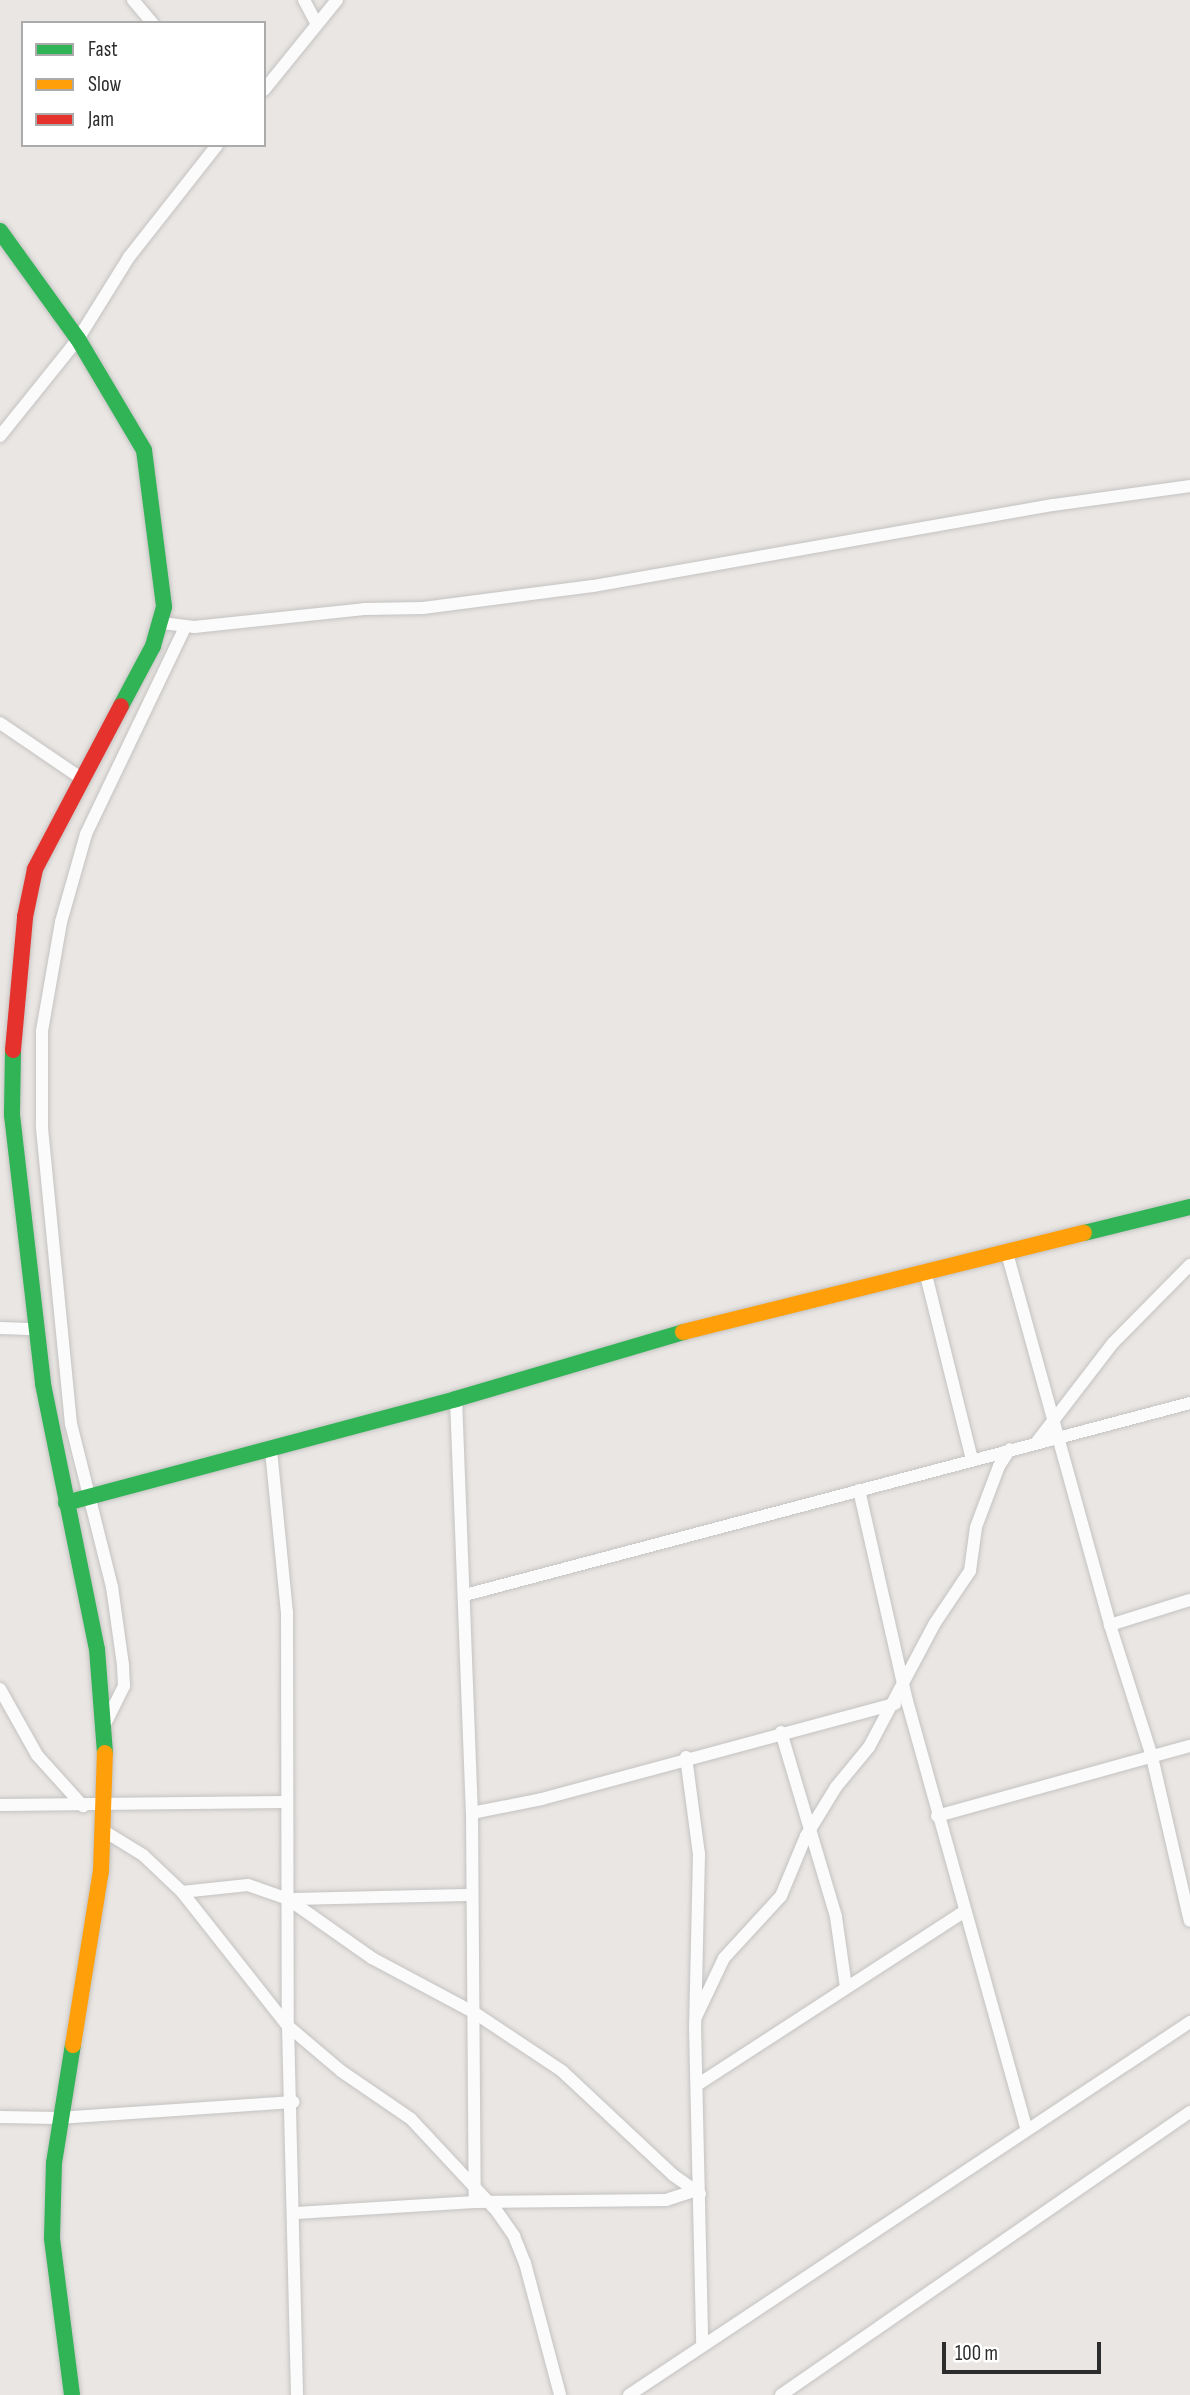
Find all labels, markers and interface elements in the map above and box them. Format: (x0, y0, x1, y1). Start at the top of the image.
legend (21, 21, 266, 147)
text: Fast (88, 37, 118, 62)
text: Slow (88, 72, 121, 97)
text: Jam (88, 107, 114, 132)
scale bar (945, 2328, 1104, 2372)
text: 100 m (955, 2341, 998, 2366)

